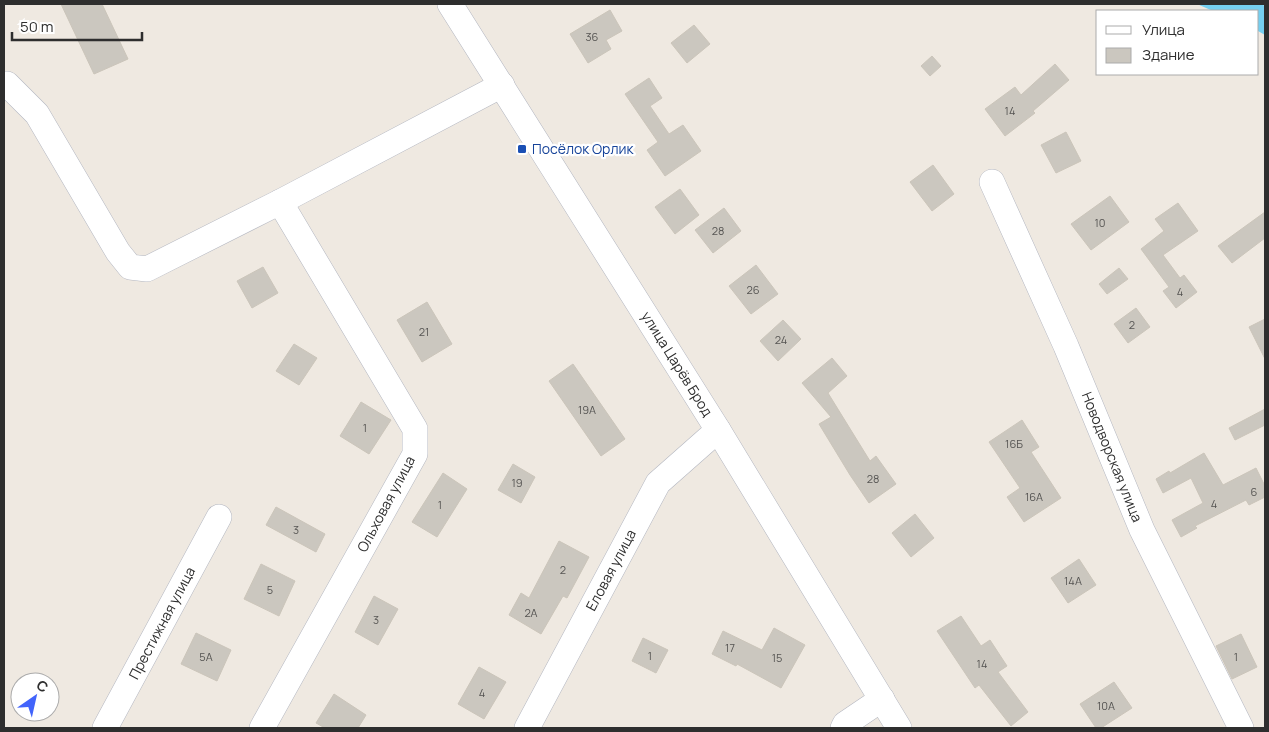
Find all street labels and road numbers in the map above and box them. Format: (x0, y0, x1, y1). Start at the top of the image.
street label: улица Царёв Брод (637, 308, 717, 420)
street label: Новодворская улица (1078, 389, 1147, 525)
street label: Ольховая улица (352, 452, 419, 555)
street label: Еловая улица (581, 526, 640, 614)
street label: Престижная улица (124, 563, 199, 682)

